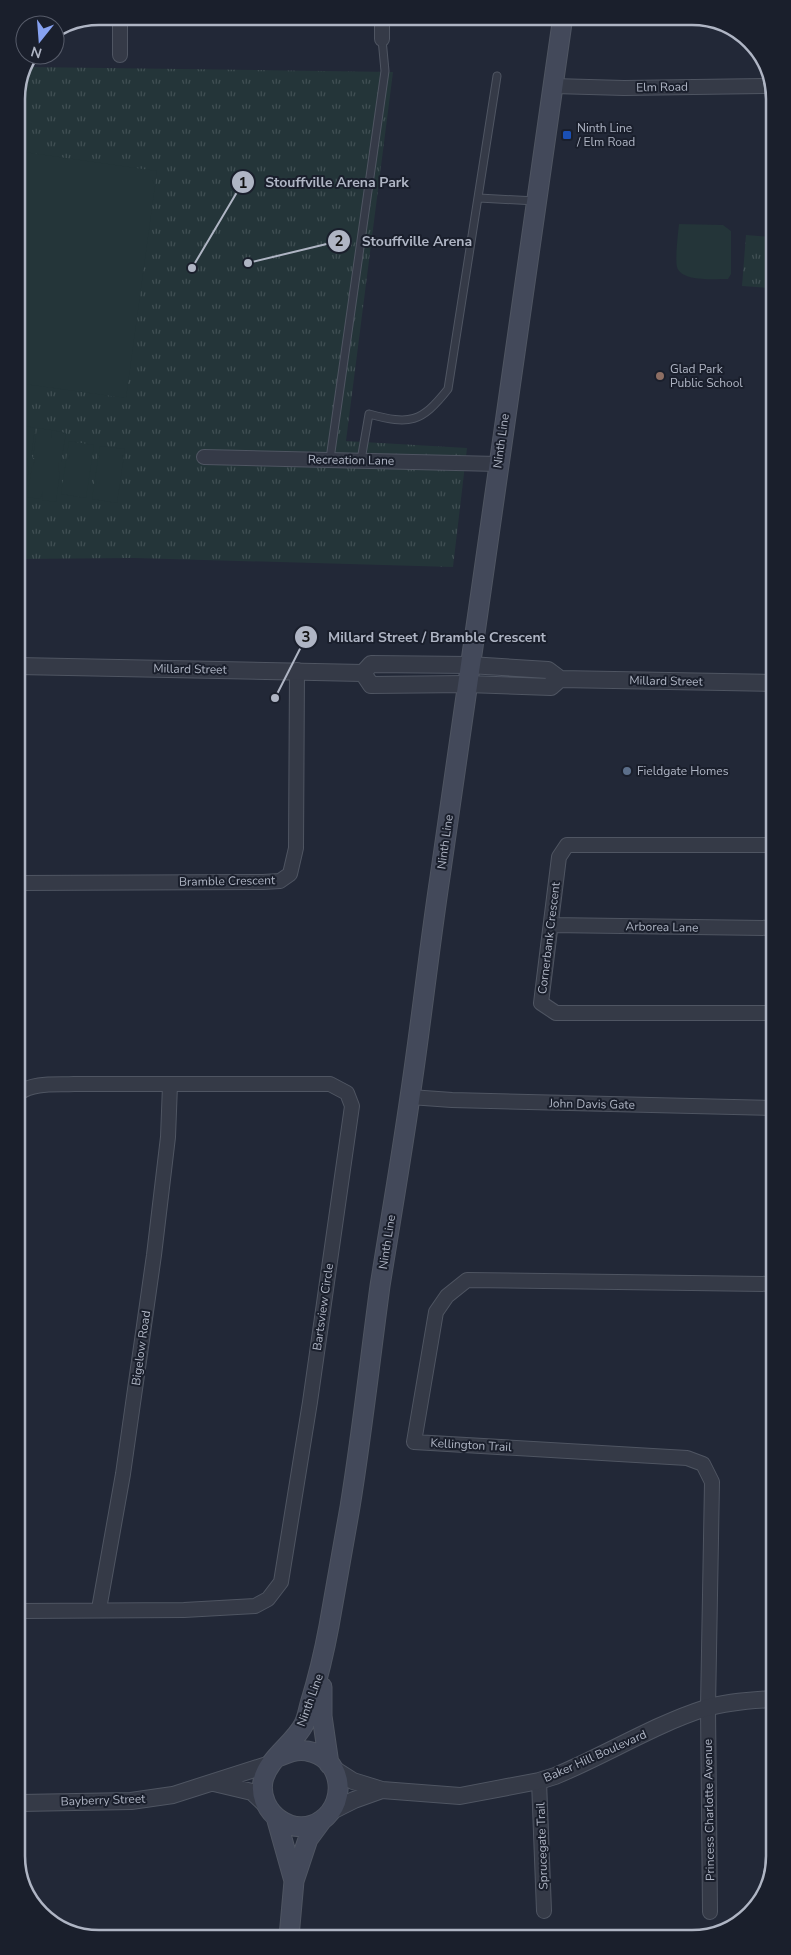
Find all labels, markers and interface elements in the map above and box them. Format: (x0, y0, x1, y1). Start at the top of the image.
north arrow (15, 15, 65, 65)
text: N (29, 41, 44, 63)
street label: Elm Road (636, 79, 688, 95)
place label: Ninth Line / Elm Road (576, 120, 635, 150)
marker: Ninth Line / Elm Road (561, 129, 573, 141)
callout: Stouffville Arena Park (230, 168, 419, 197)
text: 1 (238, 173, 248, 193)
text: Stouffville Arena Park (265, 173, 409, 192)
callout: Stouffville Arena (327, 226, 482, 255)
text: 2 (334, 231, 344, 251)
text: Stouffville Arena (362, 232, 472, 251)
place label: Glad Park Public School (670, 361, 743, 391)
marker: Glad Park Public School (654, 370, 666, 382)
street label: Ninth Line (489, 413, 513, 469)
street label: Recreation Lane (308, 451, 394, 469)
callout: Millard Street / Bramble Crescent (293, 622, 556, 651)
text: 3 (301, 627, 311, 647)
text: Millard Street / Bramble Crescent (328, 628, 547, 647)
street label: Millard Street (153, 660, 228, 678)
street label: Millard Street (629, 672, 704, 690)
place label: Fieldgate Homes (637, 763, 729, 779)
marker: Fieldgate Homes (621, 765, 633, 777)
street label: Ninth Line (433, 814, 457, 870)
street label: Bramble Crescent (179, 872, 276, 890)
street label: Cornerbank Crescent (534, 880, 564, 995)
street label: Arborea Lane (625, 918, 699, 936)
street label: John Davis Gate (548, 1095, 635, 1113)
street label: Ninth Line (375, 1214, 399, 1270)
street label: Bartsview Circle (309, 1262, 337, 1352)
street label: Bigelow Road (128, 1310, 154, 1386)
street label: Kellington Trail (430, 1435, 513, 1455)
street label: Ninth Line (293, 1671, 327, 1729)
street label: Baker Hill Boulevard (541, 1726, 649, 1786)
street label: Princess Charlotte Avenue (700, 1739, 718, 1881)
street label: Bayberry Street (60, 1790, 147, 1809)
street label: Sprucegate Trail (532, 1802, 552, 1890)

